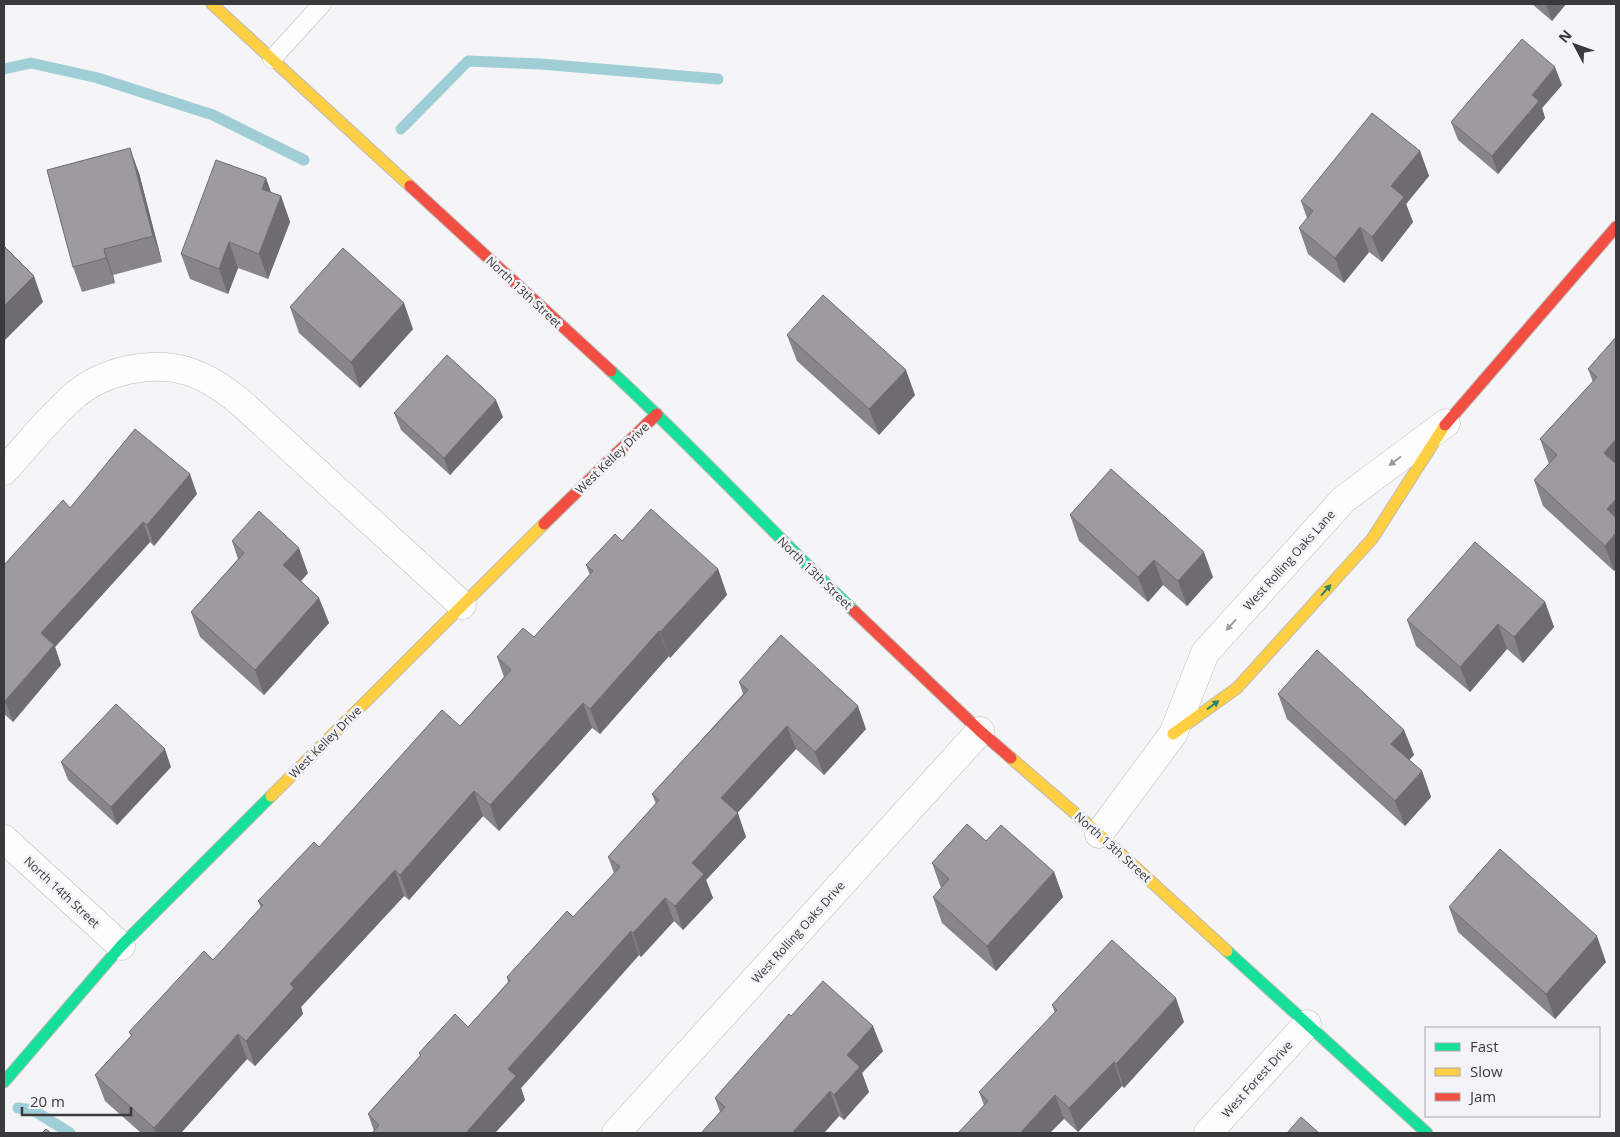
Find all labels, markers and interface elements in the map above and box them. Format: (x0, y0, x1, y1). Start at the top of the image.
north arrow (1550, 20, 1600, 70)
text: N (1554, 26, 1576, 47)
street label: North 13th Street (482, 252, 566, 332)
street label: West Kelley Drive (571, 418, 653, 498)
one-way arrow (1388, 456, 1402, 466)
street label: West Rolling Oaks Lane (1239, 506, 1339, 614)
street label: North 13th Street (774, 533, 856, 613)
one-way arrow (1320, 584, 1332, 596)
one-way arrow (1225, 618, 1237, 630)
one-way arrow (1206, 700, 1220, 710)
street label: West Kelley Drive (285, 702, 365, 782)
street label: North 13th Street (1071, 808, 1155, 886)
street label: North 14th Street (20, 852, 104, 932)
street label: West Rolling Oaks Drive (747, 877, 849, 987)
legend (1425, 1027, 1600, 1117)
text: Fast (1470, 1036, 1499, 1056)
street label: West Forest Drive (1218, 1037, 1296, 1121)
text: Slow (1470, 1061, 1503, 1081)
scale bar (22, 1084, 131, 1116)
text: Jam (1468, 1086, 1496, 1106)
text: 20 m (30, 1091, 65, 1111)

